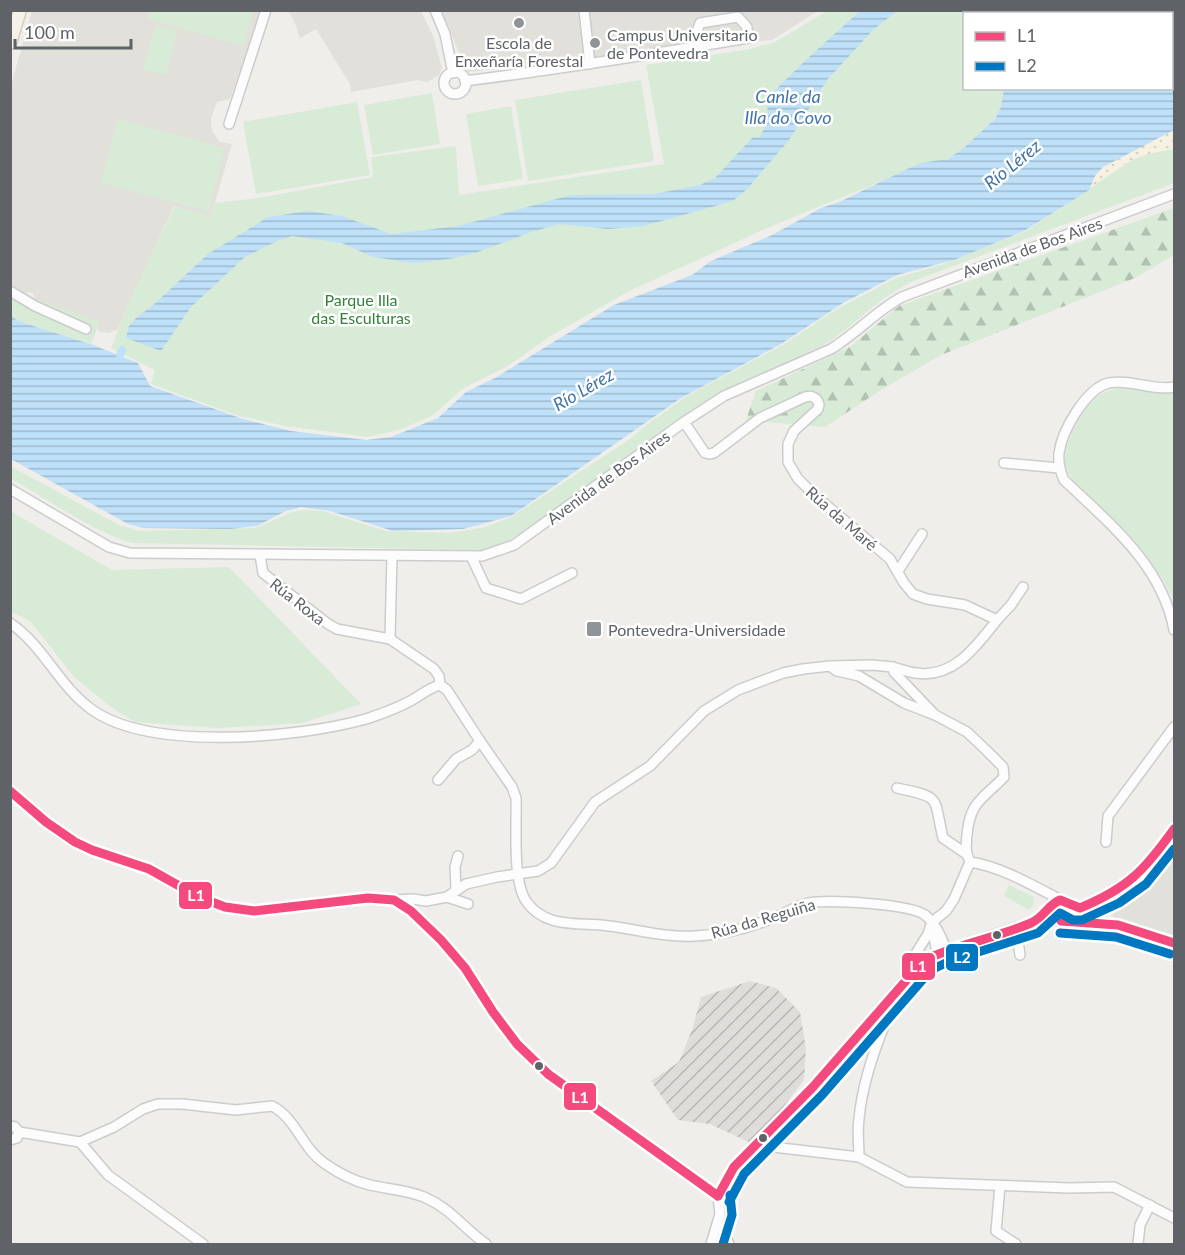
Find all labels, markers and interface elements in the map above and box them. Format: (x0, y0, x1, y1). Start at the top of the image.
scale bar (15, 12, 130, 50)
legend (963, 12, 1173, 90)
marker: Escola de Enxeñaría Forestal (512, 16, 526, 30)
text: 100 m (24, 21, 75, 43)
text: L1 (1017, 24, 1037, 46)
place label: Campus Universitario de Pontevedra (607, 25, 757, 62)
place label: Escola de Enxeñaría Forestal (455, 33, 583, 70)
marker: Campus Universitario de Pontevedra (588, 36, 602, 50)
text: L2 (1017, 54, 1037, 76)
water label: Canle da Illa do Covo (744, 85, 832, 128)
water label: Río Lérez (979, 134, 1045, 194)
street label: Avenida de Bos Aires (960, 213, 1104, 281)
park label: Parque Illa das Esculturas (311, 290, 411, 327)
water label: Río Lérez (549, 363, 618, 415)
street label: Avenida de Bos Aires (543, 426, 673, 528)
street label: Rúa da Maré (802, 482, 882, 554)
street label: Rúa Roxa (267, 574, 329, 628)
marker: Pontevedra-Universidade (585, 620, 603, 638)
place label: Pontevedra-Universidade (608, 620, 786, 639)
line badge: L1 (178, 881, 213, 910)
text: L1 (187, 885, 205, 904)
street label: Rúa da Reguiña (709, 894, 817, 942)
unlabelled marker (991, 929, 1003, 941)
line badge: L2 (945, 943, 979, 972)
text: L2 (953, 947, 971, 966)
line badge: L1 (901, 952, 936, 981)
text: L1 (909, 956, 927, 975)
unlabelled marker (533, 1060, 545, 1072)
line badge: L1 (563, 1082, 597, 1111)
text: L1 (571, 1087, 589, 1106)
unlabelled marker (757, 1132, 769, 1144)

